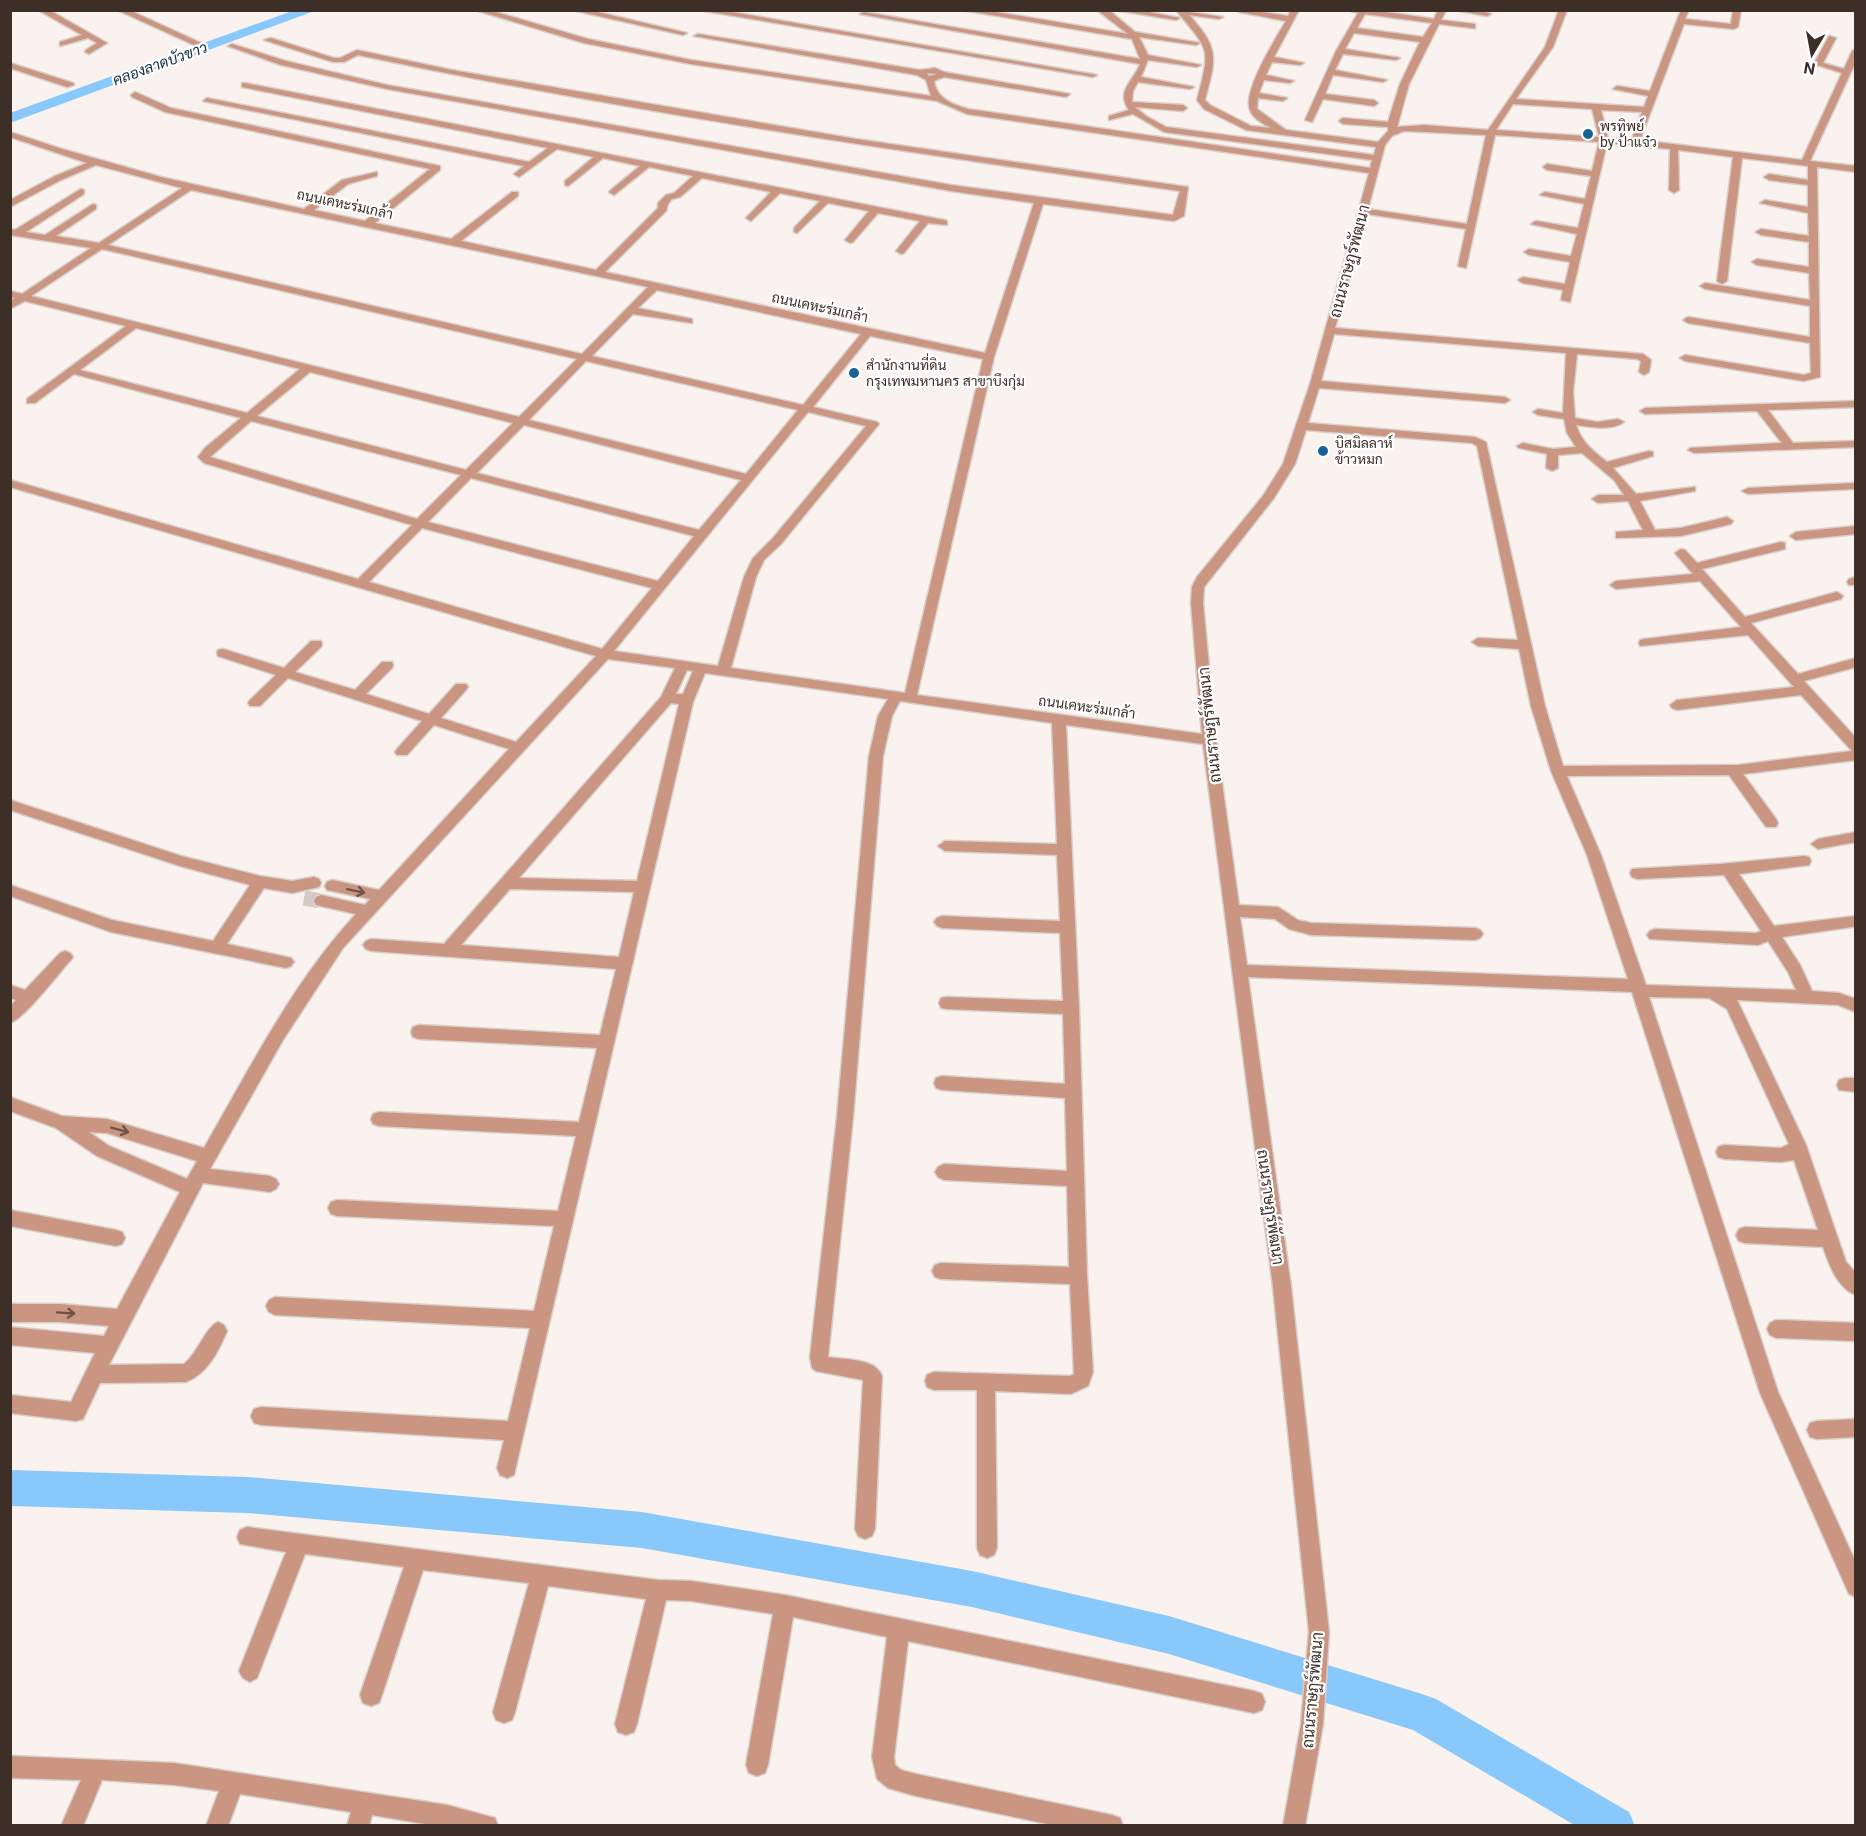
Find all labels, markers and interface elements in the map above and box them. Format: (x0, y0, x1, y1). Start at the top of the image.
north arrow (1782, 24, 1842, 84)
water label: คลองลาดบัวขาว (110, 38, 210, 89)
text: N (1802, 58, 1817, 79)
place label: พรทิพย์ by ป้าแจ๋ว (1600, 117, 1657, 150)
marker: พรทิพย์ by ป้าแจ๋ว (1581, 127, 1595, 141)
street label: ถนนเคหะร่มเกล้า (295, 185, 395, 222)
street label: ถนนราษฏร์พัฒนา (1322, 202, 1375, 320)
street label: ถนนเคหะร่มเกล้า (770, 288, 870, 325)
place label: สำนักงานที่ดิน กรุงเทพมหานคร สาขาบึงกุ่ม (866, 353, 1025, 391)
marker: สำนักงานที่ดิน กรุงเทพมหานคร สาขาบึงกุ่ม (847, 366, 861, 380)
place label: บิสมิลลาห์ ข้าวหมก (1335, 434, 1393, 467)
marker: บิสมิลลาห์ ข้าวหมก (1316, 444, 1330, 458)
street label: ถนนราษฏร์พัฒนา (1191, 666, 1226, 784)
street label: ถนนเคหะร่มเกล้า (1037, 691, 1137, 722)
one-way arrow (346, 886, 366, 897)
one-way arrow (110, 1125, 129, 1136)
street label: ถนนราษฏร์พัฒนา (1252, 1148, 1291, 1266)
one-way arrow (56, 1308, 76, 1319)
street label: ถนนราษฏร์พัฒนา (1295, 1631, 1328, 1749)

